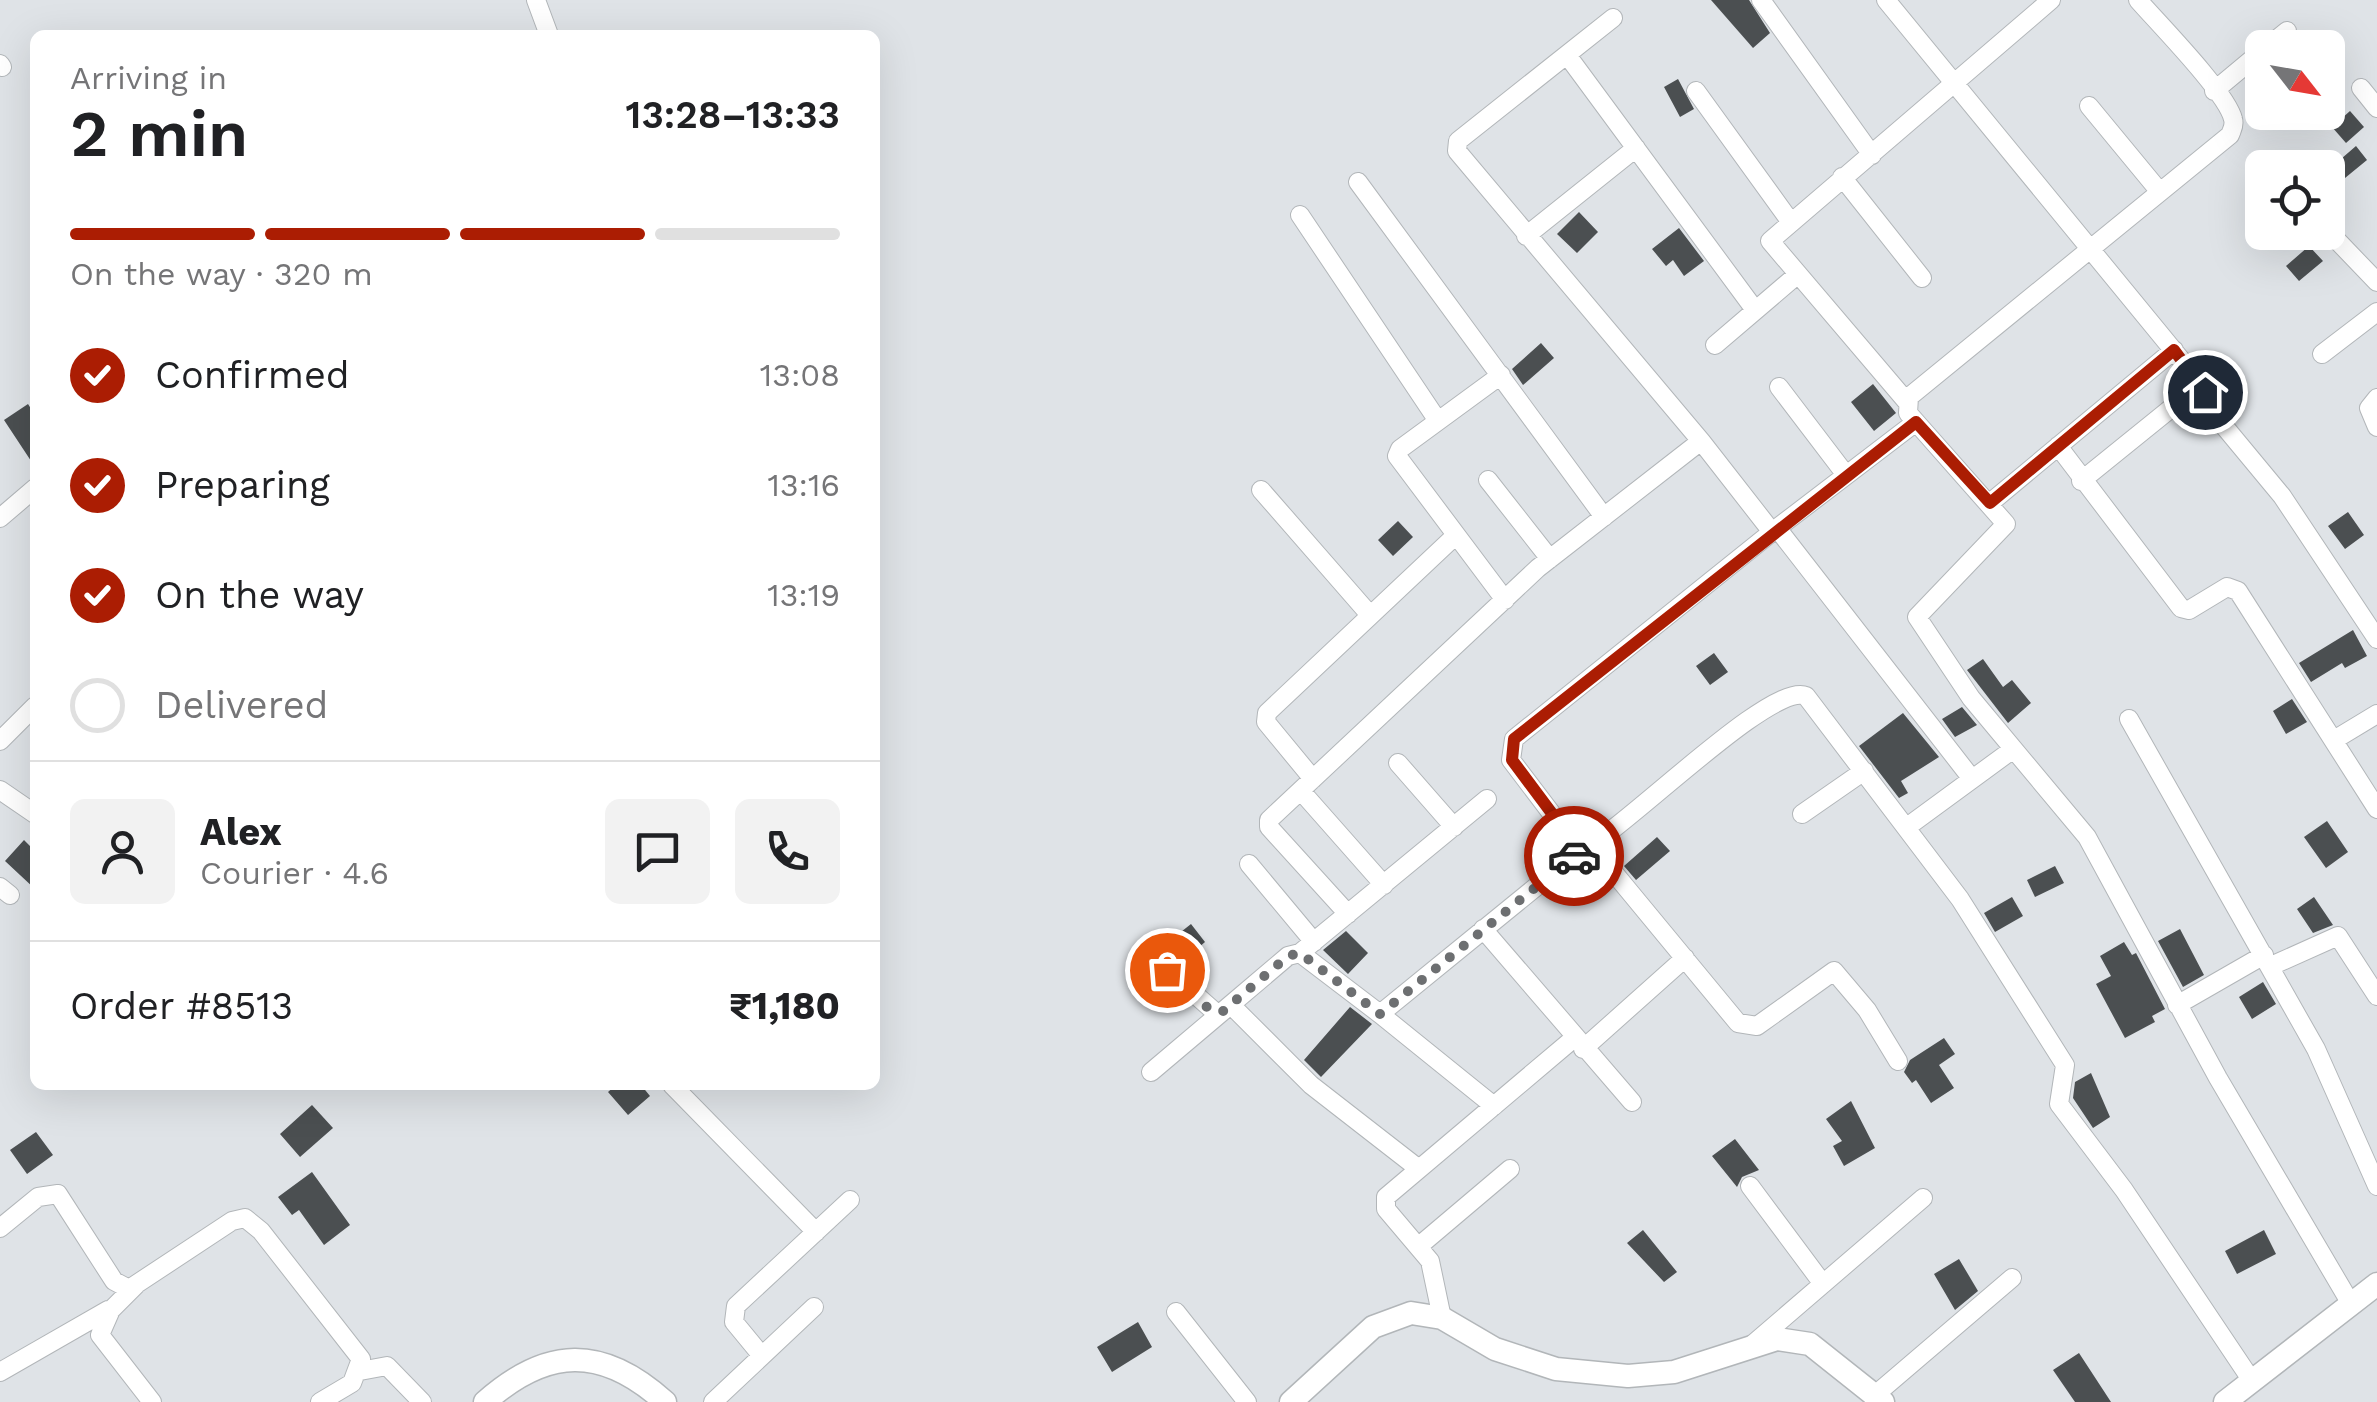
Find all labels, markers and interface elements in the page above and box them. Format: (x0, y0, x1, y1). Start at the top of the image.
north arrow (2245, 30, 2345, 130)
map controls (2245, 30, 2345, 250)
text: Arriving in (70, 59, 227, 97)
text: 13:28–13:33 (626, 93, 840, 137)
text: 2 min (70, 96, 248, 172)
button: locate (2245, 150, 2345, 250)
text: On the way · 320 m (70, 255, 373, 293)
icon: check (70, 348, 125, 403)
pin (2163, 350, 2248, 435)
text: Confirmed (155, 353, 350, 397)
text: 13:08 (760, 356, 840, 394)
icon: home (2178, 365, 2233, 420)
icon: check (70, 458, 125, 513)
text: Preparing (155, 463, 330, 507)
text: 13:16 (767, 466, 840, 504)
icon: check (70, 568, 125, 623)
text: On the way (155, 573, 364, 617)
text: 13:19 (767, 576, 840, 614)
text: Delivered (155, 683, 328, 727)
button: person (70, 799, 175, 904)
button: chat (605, 799, 710, 904)
button: phone (735, 799, 840, 904)
courier (1524, 806, 1624, 906)
text: Alex (200, 810, 282, 854)
icon: car (1547, 829, 1602, 884)
text: Courier · 4.6 (200, 854, 389, 892)
pin (1125, 928, 1210, 1013)
icon: bag (1140, 943, 1195, 998)
text: Order #8513 (70, 984, 293, 1028)
text: ₹1,180 (729, 984, 840, 1028)

